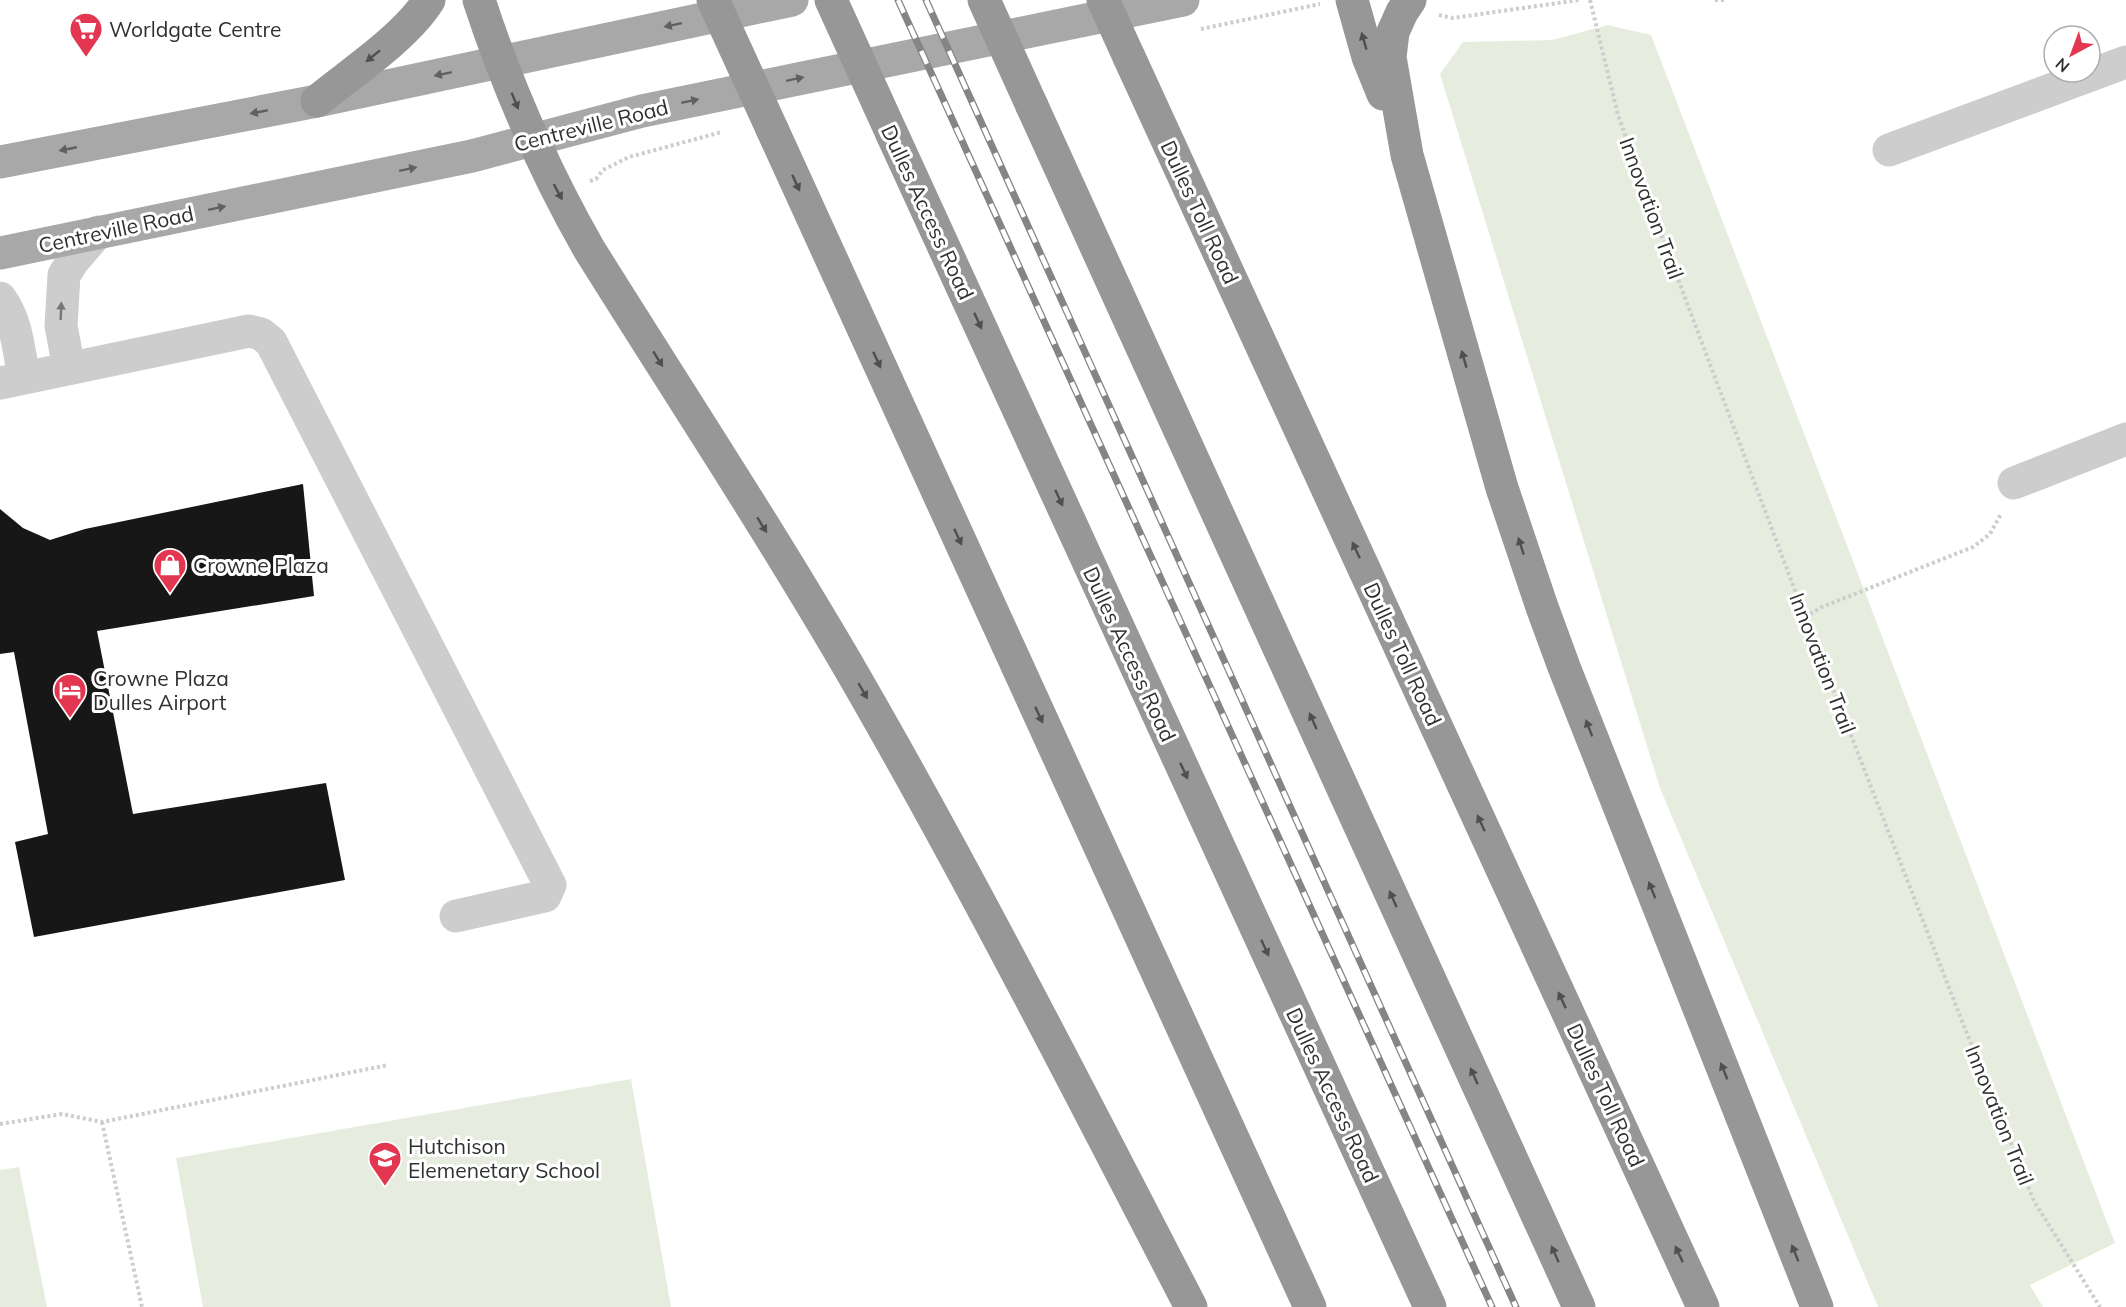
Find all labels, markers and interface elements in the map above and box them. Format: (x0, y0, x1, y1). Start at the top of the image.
supermarket icon: Worldgate Centre (68, 11, 104, 58)
place label: Worldgate Centre (109, 16, 281, 42)
one-way arrow (663, 21, 682, 30)
north arrow (2042, 24, 2102, 84)
one-way arrow (1359, 32, 1368, 50)
one-way arrow (365, 49, 381, 62)
text: N (2051, 54, 2073, 77)
one-way arrow (433, 69, 452, 79)
one-way arrow (786, 74, 805, 83)
one-way arrow (511, 92, 520, 110)
street label: Centreville Road (511, 93, 671, 157)
one-way arrow (681, 96, 700, 105)
one-way arrow (250, 108, 269, 117)
street label: Dulles Access Road (876, 120, 980, 304)
street label: Innovation Trail (1614, 134, 1690, 282)
street label: Dulles Toll Road (1155, 136, 1245, 288)
one-way arrow (58, 145, 77, 154)
one-way arrow (399, 164, 418, 173)
one-way arrow (792, 174, 801, 191)
one-way arrow (553, 184, 563, 201)
street label: Centreville Road (36, 200, 196, 258)
one-way arrow (208, 203, 227, 212)
one-way arrow (57, 301, 66, 320)
one-way arrow (973, 313, 982, 330)
one-way arrow (1459, 350, 1469, 368)
one-way arrow (653, 351, 664, 367)
one-way arrow (873, 351, 882, 368)
one-way arrow (1054, 490, 1064, 508)
one-way arrow (756, 516, 767, 533)
one-way arrow (954, 529, 963, 546)
one-way arrow (1516, 537, 1525, 555)
one-way arrow (1351, 542, 1360, 559)
shop icon: Crowne Plaza (152, 547, 188, 594)
place label: Crowne Plaza (193, 552, 329, 578)
street label: Dulles Access Road (1078, 562, 1182, 746)
street label: Dulles Toll Road (1358, 578, 1448, 730)
street label: Innovation Trail (1784, 589, 1862, 737)
place label: Crowne Plaza Dulles Airport (93, 665, 229, 715)
hotel icon: Crowne Plaza Dulles Airport (52, 672, 88, 719)
one-way arrow (858, 683, 868, 700)
one-way arrow (1035, 706, 1044, 723)
one-way arrow (1308, 713, 1317, 730)
one-way arrow (1583, 719, 1593, 737)
one-way arrow (1180, 762, 1189, 780)
one-way arrow (1476, 815, 1485, 832)
one-way arrow (1647, 881, 1656, 899)
one-way arrow (1389, 890, 1398, 907)
one-way arrow (1261, 940, 1270, 957)
one-way arrow (1557, 991, 1567, 1009)
street label: Dulles Access Road (1281, 1003, 1385, 1187)
street label: Dulles Toll Road (1561, 1019, 1651, 1171)
street label: Innovation Trail (1960, 1041, 2040, 1189)
one-way arrow (1719, 1062, 1728, 1080)
one-way arrow (1470, 1068, 1479, 1085)
place label: Hutchison Elemenetary School (408, 1133, 600, 1183)
school or university icon: Hutchison Elemenetary School (367, 1140, 403, 1187)
one-way arrow (1790, 1243, 1800, 1261)
one-way arrow (1550, 1244, 1560, 1262)
one-way arrow (1674, 1245, 1683, 1262)

